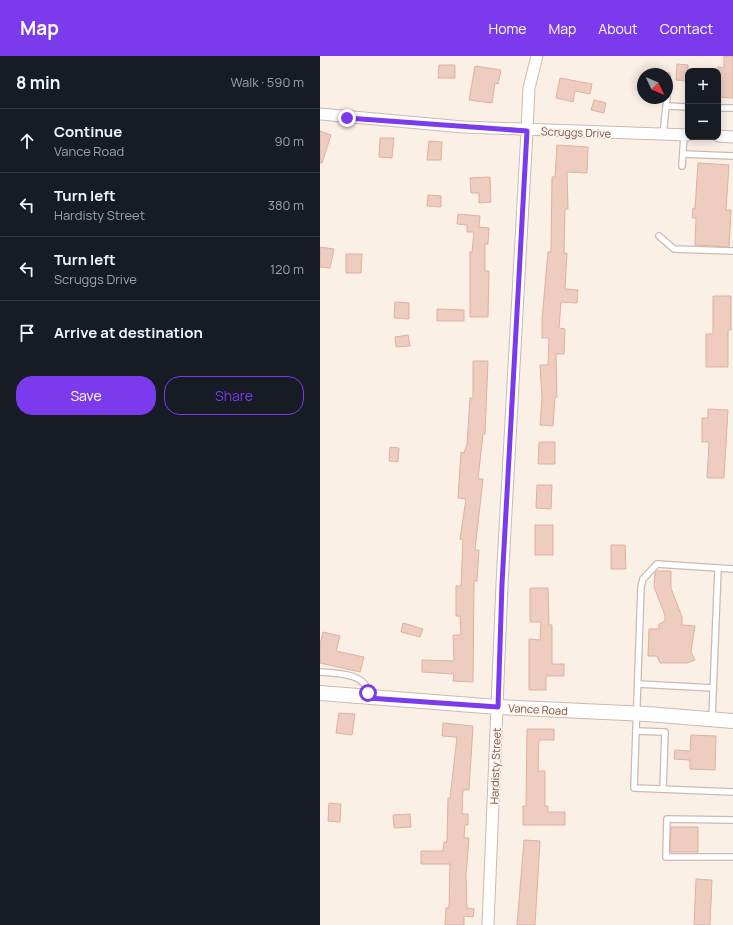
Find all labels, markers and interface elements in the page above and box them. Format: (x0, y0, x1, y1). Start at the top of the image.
text: Map (20, 15, 59, 41)
text: Home (489, 19, 526, 38)
text: Map (548, 19, 576, 38)
text: About (598, 19, 638, 38)
text: Contact (660, 19, 713, 38)
north arrow (637, 68, 673, 104)
map controls (685, 68, 721, 140)
button: + (685, 68, 721, 104)
text: 8 min (16, 71, 61, 94)
text: Walk · 590 m (230, 73, 304, 91)
button: − (685, 104, 721, 140)
route end (338, 109, 356, 127)
text: Continue (54, 121, 122, 142)
street label: Scruggs Drive (541, 123, 612, 141)
icon: ahead (16, 130, 38, 152)
text: 90 m (274, 132, 304, 150)
text: Vance Road (54, 142, 124, 160)
text: Turn left (54, 185, 116, 206)
icon: left (16, 194, 38, 216)
text: 380 m (268, 196, 304, 214)
text: Hardisty Street (54, 206, 145, 224)
text: Turn left (54, 249, 116, 270)
icon: left (16, 258, 38, 280)
text: 120 m (270, 260, 304, 278)
text: Scruggs Drive (54, 270, 137, 288)
icon: arrive (16, 322, 38, 344)
text: Arrive at destination (54, 322, 203, 343)
button: Save (16, 376, 156, 415)
button: Share (164, 376, 304, 415)
route start (359, 684, 377, 702)
street label: Vance Road (508, 700, 568, 718)
street label: Hardisty Street (486, 727, 504, 805)

